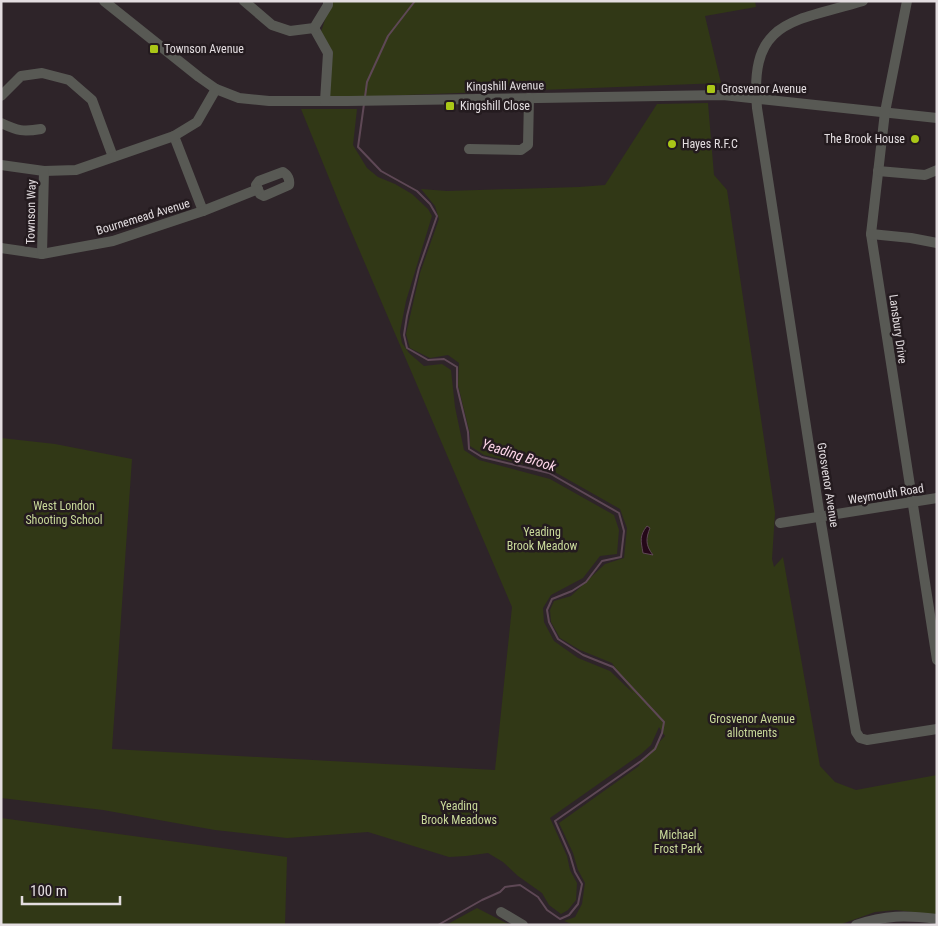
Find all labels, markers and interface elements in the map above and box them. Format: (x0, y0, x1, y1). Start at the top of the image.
place label: Townson Avenue (164, 42, 244, 56)
marker: Townson Avenue (148, 43, 160, 55)
street label: Kingshill Avenue (466, 78, 544, 94)
place label: Grosvenor Avenue (721, 82, 807, 96)
marker: Grosvenor Avenue (705, 83, 717, 95)
place label: Kingshill Close (460, 99, 530, 113)
marker: Kingshill Close (444, 100, 456, 112)
place label: The Brook House (824, 132, 905, 146)
marker: The Brook House (909, 133, 921, 145)
place label: Hayes R.F.C (682, 137, 738, 151)
marker: Hayes R.F.C (666, 138, 678, 150)
street label: Townson Way (23, 179, 39, 245)
street label: Bournemead Avenue (95, 196, 192, 238)
street label: Lansbury Drive (886, 293, 910, 365)
water label: Yeading Brook (480, 435, 559, 475)
street label: Grosvenor Avenue (814, 442, 842, 529)
street label: Weymouth Road (847, 481, 925, 507)
park label: West London Shooting School (25, 499, 103, 527)
park label: Yeading Brook Meadow (507, 525, 577, 553)
park label: Grosvenor Avenue allotments (709, 712, 795, 740)
park label: Yeading Brook Meadows (421, 799, 497, 827)
park label: Michael Frost Park (654, 828, 703, 856)
scale bar (22, 874, 120, 906)
text: 100 m (30, 882, 67, 900)

